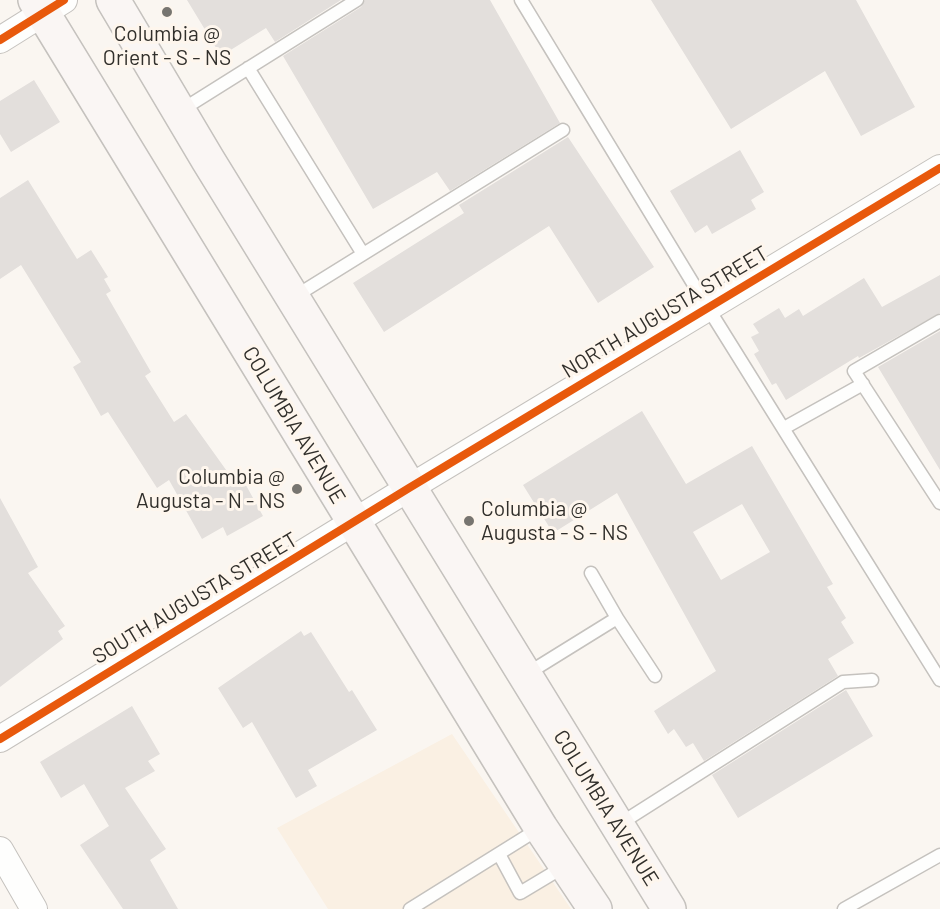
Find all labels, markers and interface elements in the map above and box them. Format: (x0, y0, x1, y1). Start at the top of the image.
marker: Columbia @ Orient - S - NS (160, 5, 174, 19)
place label: Columbia @ Orient - S - NS (103, 21, 231, 71)
street label: NORTH AUGUSTA STREET (557, 240, 773, 384)
street label: COLUMBIA AVENUE (237, 342, 351, 508)
place label: Columbia @ Augusta - N - NS (136, 464, 285, 514)
marker: Columbia @ Augusta - N - NS (290, 482, 304, 496)
place label: Columbia @ Augusta - S - NS (481, 496, 628, 546)
marker: Columbia @ Augusta - S - NS (462, 514, 476, 528)
street label: SOUTH AUGUSTA STREET (88, 527, 302, 669)
street label: COLUMBIA AVENUE (548, 725, 664, 891)

